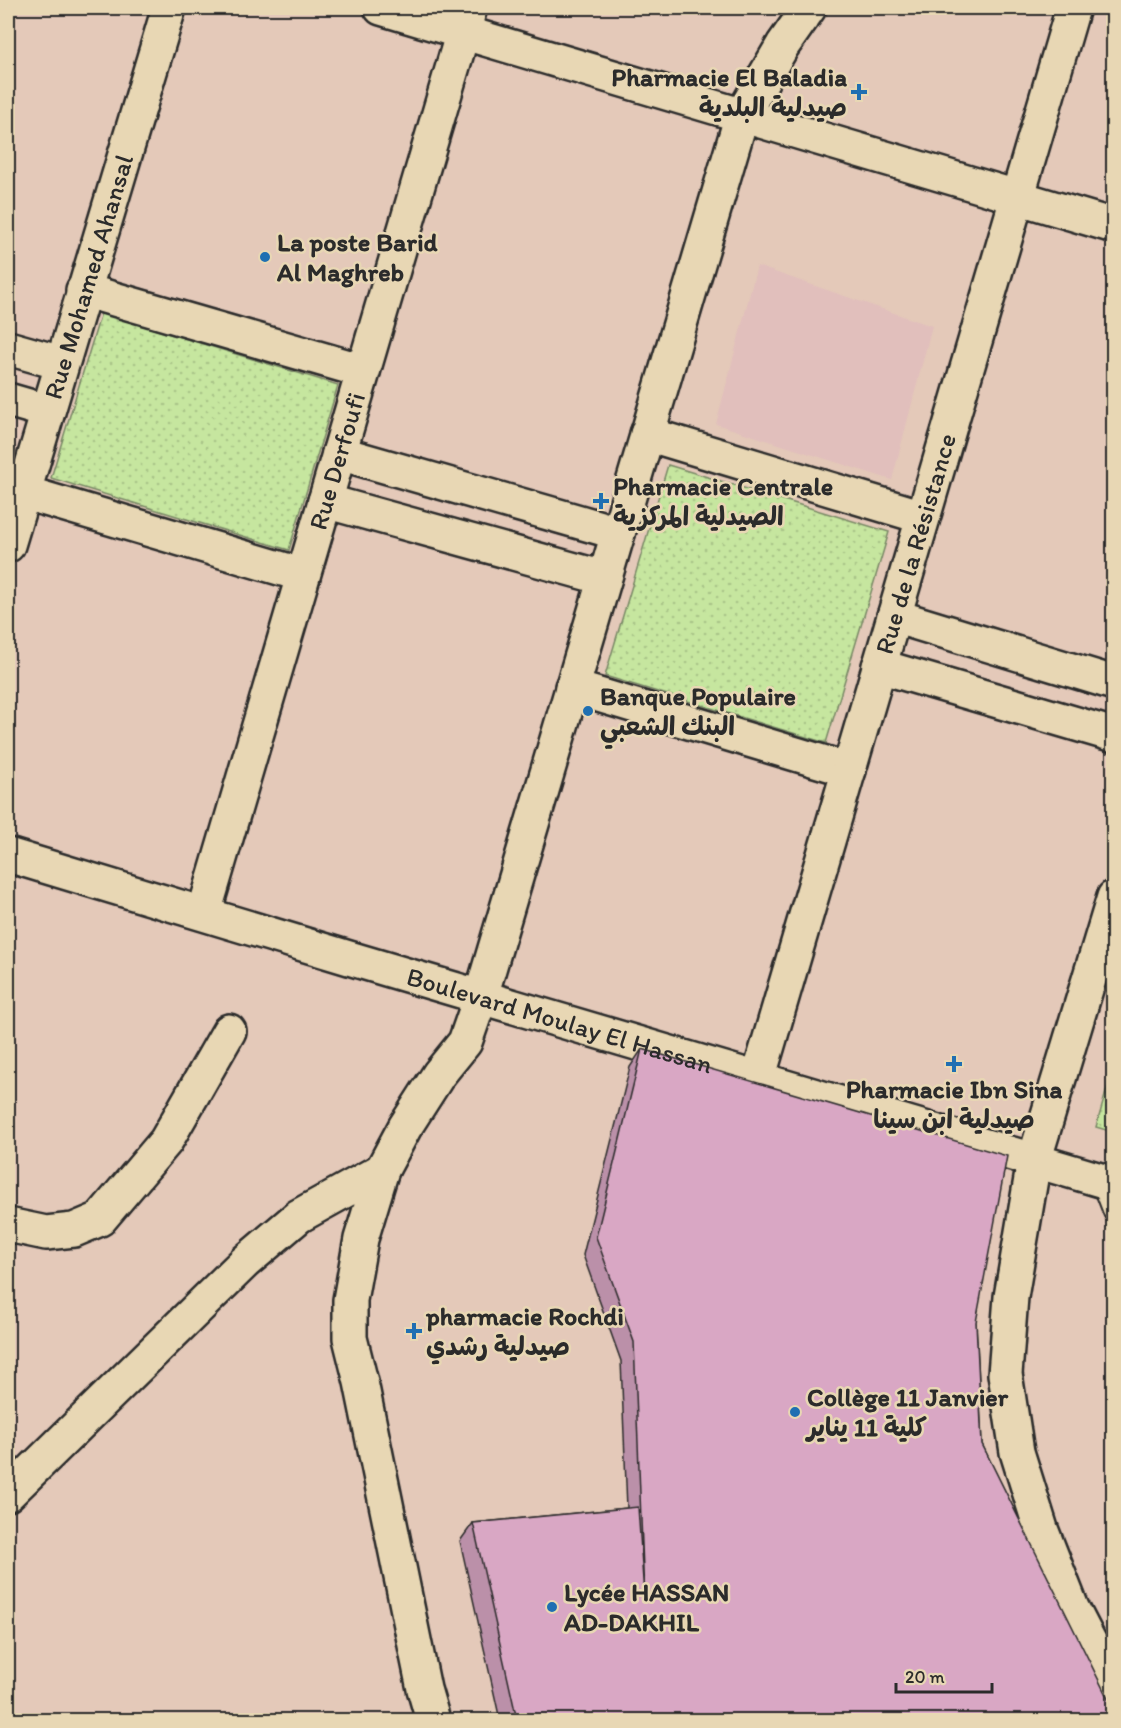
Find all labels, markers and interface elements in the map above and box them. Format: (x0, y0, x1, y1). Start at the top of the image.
place label: Pharmacie El Baladia صيدلية البلدية (611, 61, 847, 123)
marker: Pharmacie El Baladia صيدلية البلدية (852, 85, 866, 99)
street label: Rue Mohamed Ahansal (37, 151, 140, 403)
place label: La poste Barid Al Maghreb (276, 226, 439, 288)
marker: La poste Barid Al Maghreb (258, 250, 272, 264)
street label: Rue Derfoufi (302, 389, 372, 534)
street label: Rue de la Résistance (868, 430, 963, 658)
place label: Pharmacie Centrale الصيدلية المركزية (613, 470, 833, 532)
marker: Pharmacie Centrale الصيدلية المركزية (594, 494, 608, 508)
place label: Banque Populaire البنك الشعبي (600, 680, 796, 750)
marker: Banque Populaire البنك الشعبي (581, 704, 595, 718)
street label: Boulevard Moulay El Hassan (403, 960, 717, 1081)
marker: Pharmacie Ibn Sina صيدلية ابن سينا (947, 1057, 961, 1071)
place label: Pharmacie Ibn Sina صيدلية ابن سينا (846, 1073, 1062, 1135)
place label: pharmacie Rochdi صيدلية رشدي (425, 1300, 624, 1365)
marker: pharmacie Rochdi صيدلية رشدي (407, 1324, 421, 1338)
place label: Collège 11 Janvier كلية 11 يناير (805, 1381, 1009, 1443)
marker: Collège 11 Janvier كلية 11 يناير (788, 1405, 802, 1419)
place label: Lycée HASSAN AD-DAKHIL (563, 1576, 729, 1638)
marker: Lycée HASSAN AD-DAKHIL (545, 1600, 559, 1614)
scale bar (896, 1656, 992, 1694)
text: 20 m (905, 1666, 945, 1688)

